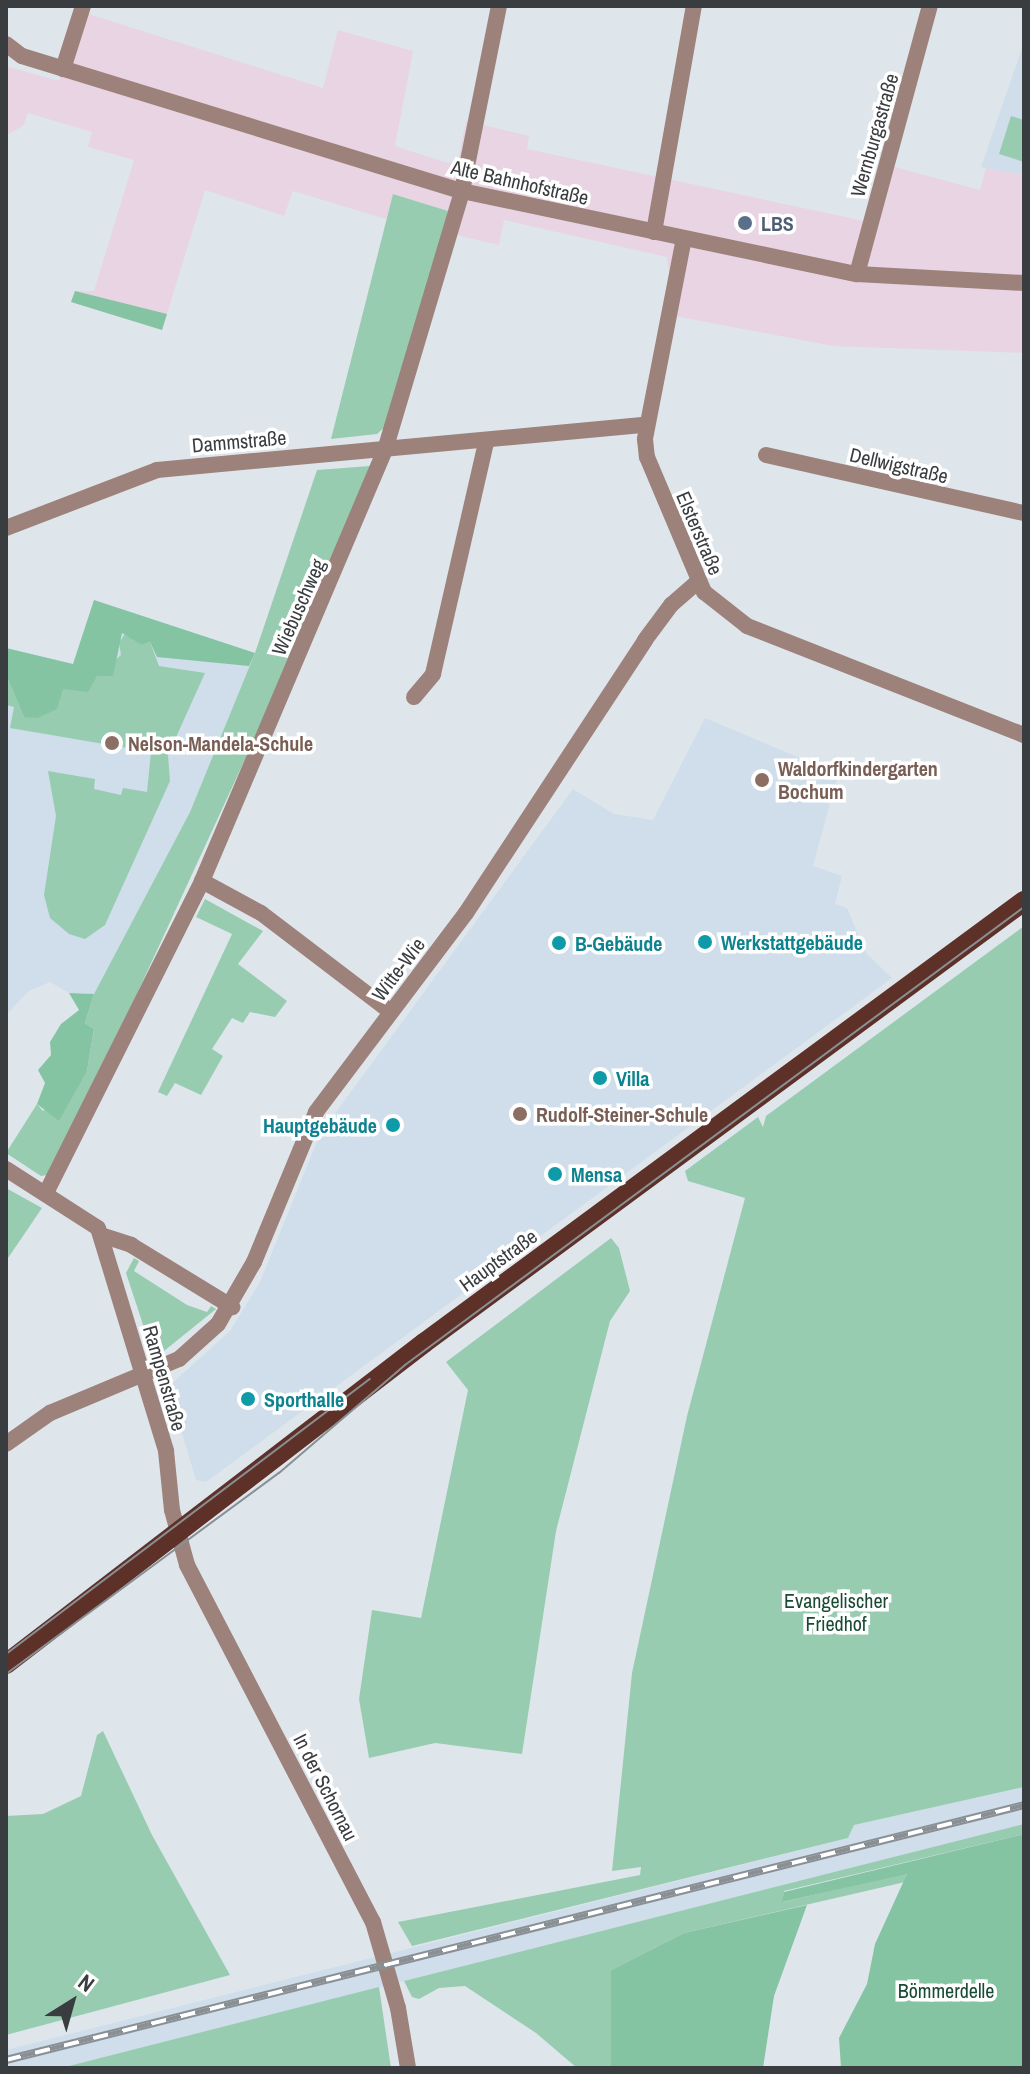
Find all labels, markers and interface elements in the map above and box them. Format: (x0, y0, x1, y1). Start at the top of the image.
street label: Wernburgastraße (845, 70, 903, 200)
street label: Alte Bahnhofstraße (449, 155, 591, 209)
place label: LBS (761, 211, 794, 235)
marker: LBS (736, 214, 754, 232)
street label: Dammstraße (191, 425, 287, 457)
street label: Dellwigstraße (847, 442, 951, 488)
street label: Elsterstraße (672, 488, 728, 578)
street label: Wiebuschweg (266, 555, 330, 659)
place label: Nelson-Mandela-Schule (128, 731, 313, 755)
marker: Nelson-Mandela-Schule (103, 734, 121, 752)
place label: Waldorfkindergarten Bochum (778, 756, 938, 803)
marker: Waldorfkindergarten Bochum (753, 771, 771, 789)
place label: Werkstattgebäude (721, 930, 863, 954)
place label: B-Gebäude (575, 931, 662, 955)
street label: Witte-Wie (366, 933, 430, 1005)
marker: Werkstattgebäude (696, 933, 714, 951)
marker: B-Gebäude (550, 934, 568, 952)
place label: Villa (616, 1066, 649, 1090)
marker: Villa (591, 1069, 609, 1087)
place label: Rudolf-Steiner-Schule (536, 1102, 708, 1126)
marker: Rudolf-Steiner-Schule (511, 1105, 529, 1123)
place label: Hauptgebäude (263, 1113, 377, 1137)
marker: Hauptgebäude (384, 1116, 402, 1134)
place label: Mensa (571, 1162, 622, 1186)
marker: Mensa (546, 1165, 564, 1183)
street label: Hauptstraße (454, 1224, 542, 1296)
street label: Rampenstraße (139, 1323, 191, 1433)
place label: Sporthalle (264, 1387, 344, 1411)
marker: Sporthalle (239, 1390, 257, 1408)
park label: Evangelischer Friedhof (784, 1588, 888, 1635)
street label: In der Schornau (289, 1730, 363, 1844)
north arrow (32, 1962, 112, 2042)
text: N (72, 1967, 101, 1999)
park label: Bömmerdelle (898, 1978, 994, 2002)

